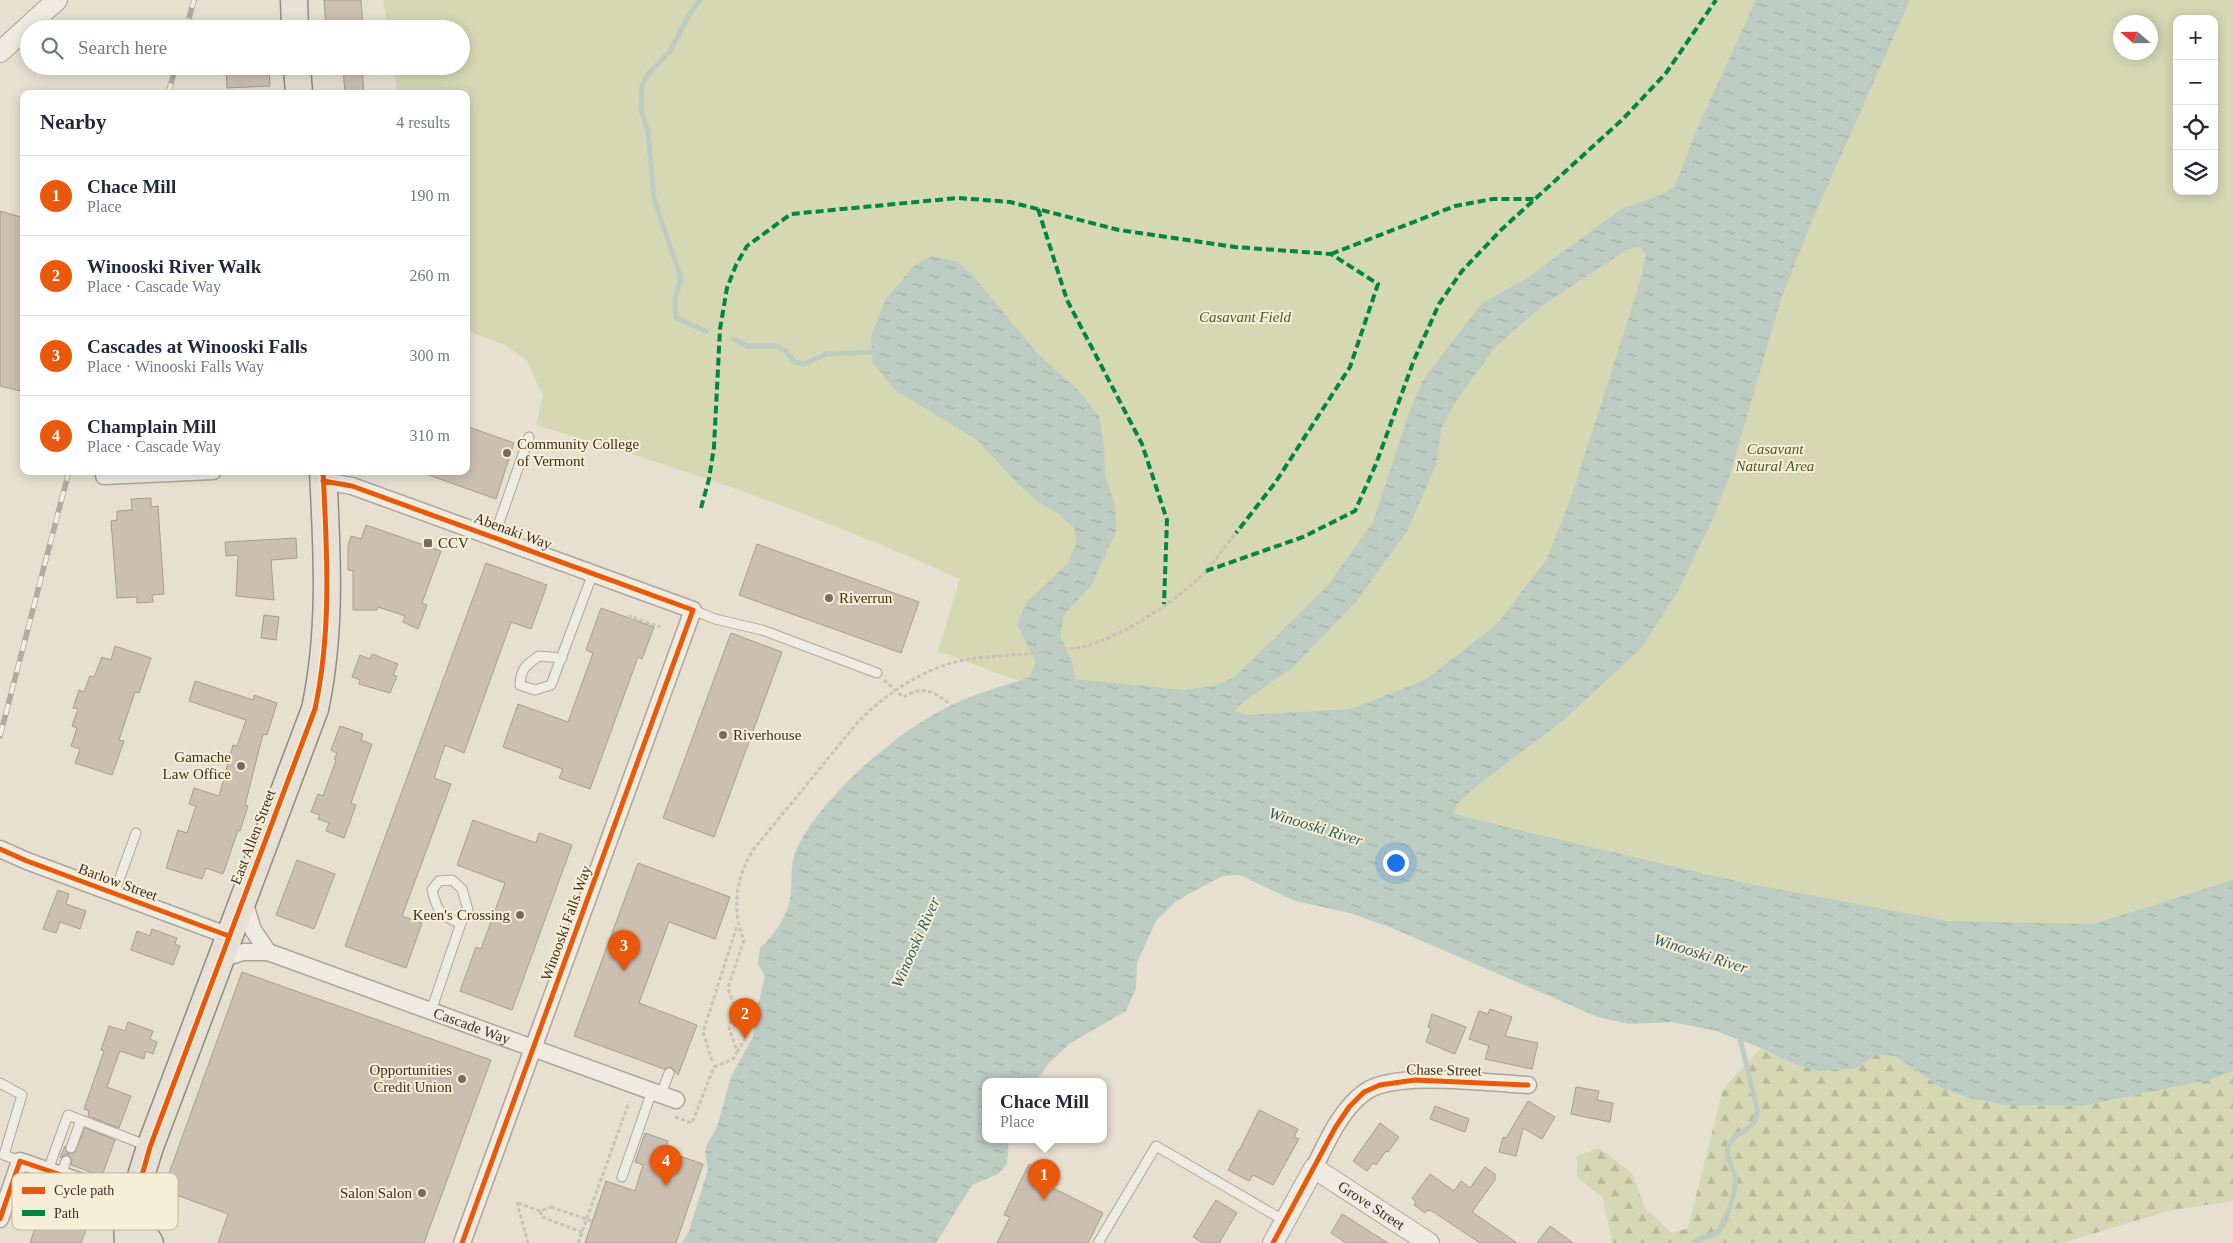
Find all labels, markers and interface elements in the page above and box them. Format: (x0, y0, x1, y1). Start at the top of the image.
north arrow (2113, 15, 2158, 60)
map controls (2173, 15, 2218, 195)
button: + (2173, 15, 2218, 60)
search box (20, 20, 470, 75)
icon: search (38, 34, 66, 62)
text: Search here (78, 37, 167, 58)
button: − (2173, 60, 2218, 105)
button: locate (2173, 105, 2218, 150)
text: Nearby (40, 110, 107, 134)
text: 4 results (396, 114, 450, 131)
button: layers (2173, 150, 2218, 195)
text: Chace Mill (87, 176, 176, 197)
text: 1 (52, 187, 60, 204)
text: 190 m (410, 187, 450, 204)
text: Place (87, 198, 122, 215)
text: Winooski River Walk (87, 256, 261, 277)
text: 2 (52, 267, 60, 284)
text: 260 m (410, 267, 450, 284)
text: Place · Cascade Way (87, 278, 221, 295)
park label: Casavant Field (1199, 309, 1292, 325)
text: Cascades at Winooski Falls (87, 336, 307, 357)
text: 3 (52, 347, 60, 364)
text: 300 m (410, 347, 450, 364)
text: Place · Winooski Falls Way (87, 358, 264, 375)
text: Champlain Mill (87, 416, 216, 437)
text: 4 (52, 427, 60, 444)
text: 310 m (410, 427, 450, 444)
place label: Community College of Vermont (517, 436, 639, 469)
text: Place · Cascade Way (87, 438, 221, 455)
park label: Casavant Natural Area (1735, 441, 1814, 474)
marker: Community College of Vermont (501, 447, 513, 459)
street label: Abenaki Way (472, 510, 554, 553)
place label: CCV (438, 535, 469, 551)
marker: CCV (422, 537, 434, 549)
place label: Riverrun (839, 590, 893, 606)
marker: Riverrun (823, 592, 835, 604)
place label: Riverhouse (733, 727, 802, 743)
marker: Riverhouse (717, 729, 729, 741)
place label: Gamache Law Office (163, 749, 231, 782)
marker: Gamache Law Office (235, 760, 247, 772)
street label: East Allen Street (227, 786, 279, 887)
water label: Winooski River (1267, 804, 1366, 849)
your location (1383, 850, 1409, 876)
street label: Barlow Street (76, 860, 160, 904)
street label: Winooski Falls Way (538, 863, 594, 983)
water label: Winooski River (888, 894, 943, 990)
place label: Keen's Crossing (413, 907, 510, 923)
marker: Keen's Crossing (514, 909, 526, 921)
pin: 3 (608, 930, 640, 971)
water label: Winooski River (1652, 930, 1750, 977)
pin: 2 (729, 998, 761, 1039)
street label: Cascade Way (431, 1005, 513, 1047)
street label: Chase Street (1406, 1061, 1483, 1079)
place label: Opportunities Credit Union (370, 1062, 452, 1095)
marker: Opportunities Credit Union (456, 1073, 468, 1085)
popup (982, 1078, 1107, 1143)
text: Chace Mill (1000, 1091, 1089, 1112)
text: Place (1000, 1113, 1035, 1130)
pin: 4 (650, 1145, 682, 1186)
pin: 1 (1028, 1159, 1060, 1200)
legend (12, 1173, 178, 1230)
street label: Grove Street (1335, 1178, 1408, 1233)
text: Cycle path (54, 1183, 114, 1198)
place label: Salon Salon (340, 1185, 412, 1201)
marker: Salon Salon (416, 1187, 428, 1199)
text: Path (54, 1206, 79, 1221)

